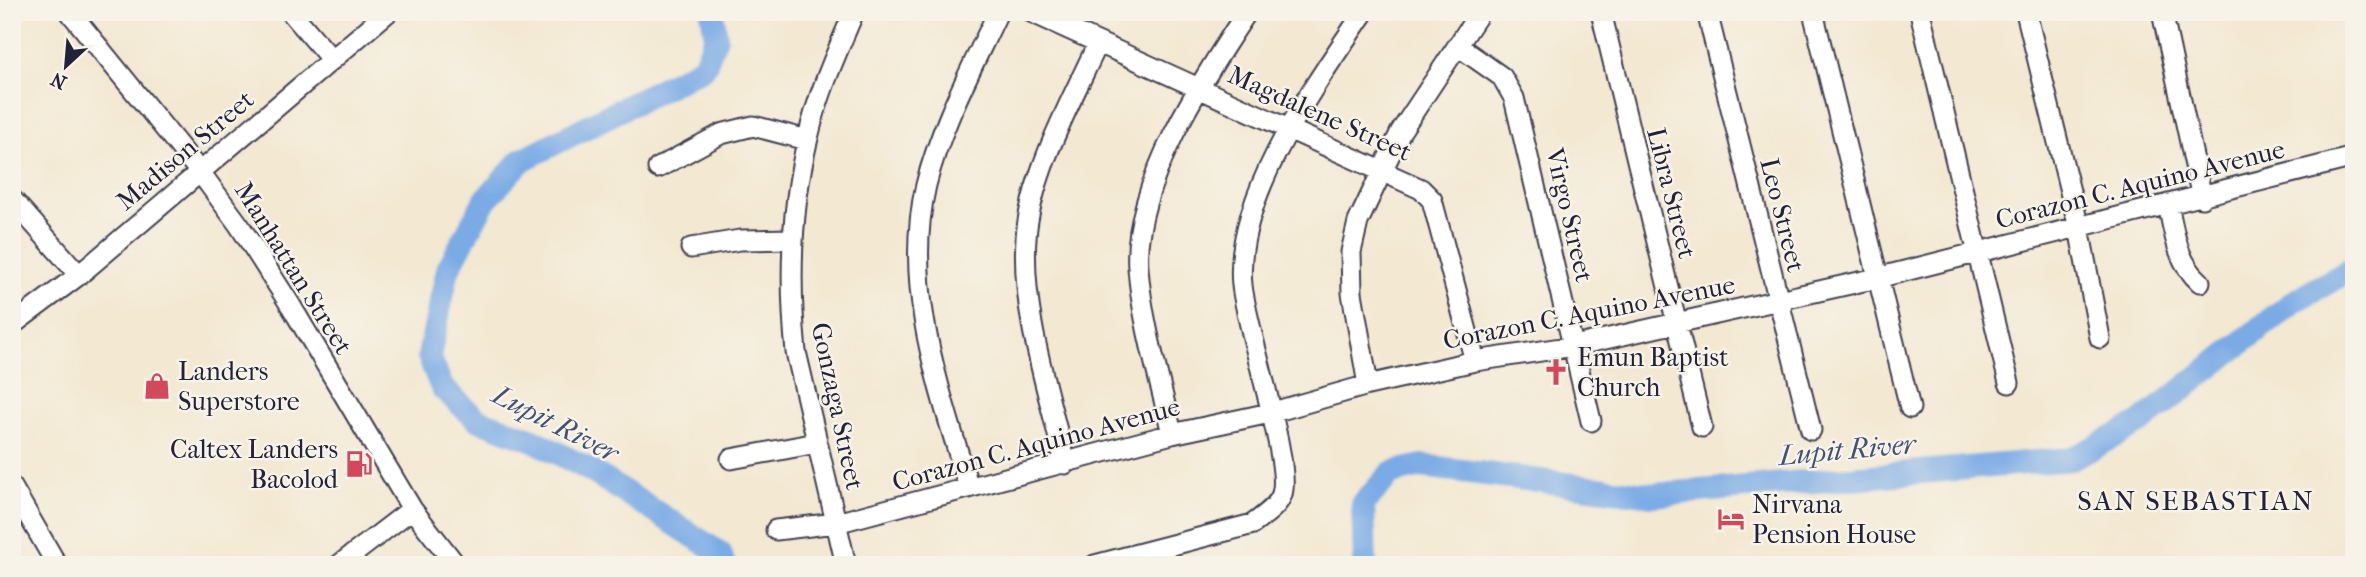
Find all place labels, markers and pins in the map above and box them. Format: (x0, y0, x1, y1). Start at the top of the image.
place label: Emun Baptist Church (1577, 342, 1729, 403)
place label: Landers Superstore (178, 356, 300, 417)
church icon: Emun Baptist Church (1541, 357, 1571, 387)
shop icon: Landers Superstore (142, 371, 172, 401)
place label: Caltex Landers Bacolod (170, 434, 339, 495)
fuel station icon: Caltex Landers Bacolod (344, 449, 374, 479)
place label: Nirvana Pension House (1752, 489, 1916, 550)
hotel icon: Nirvana Pension House (1716, 504, 1746, 534)

